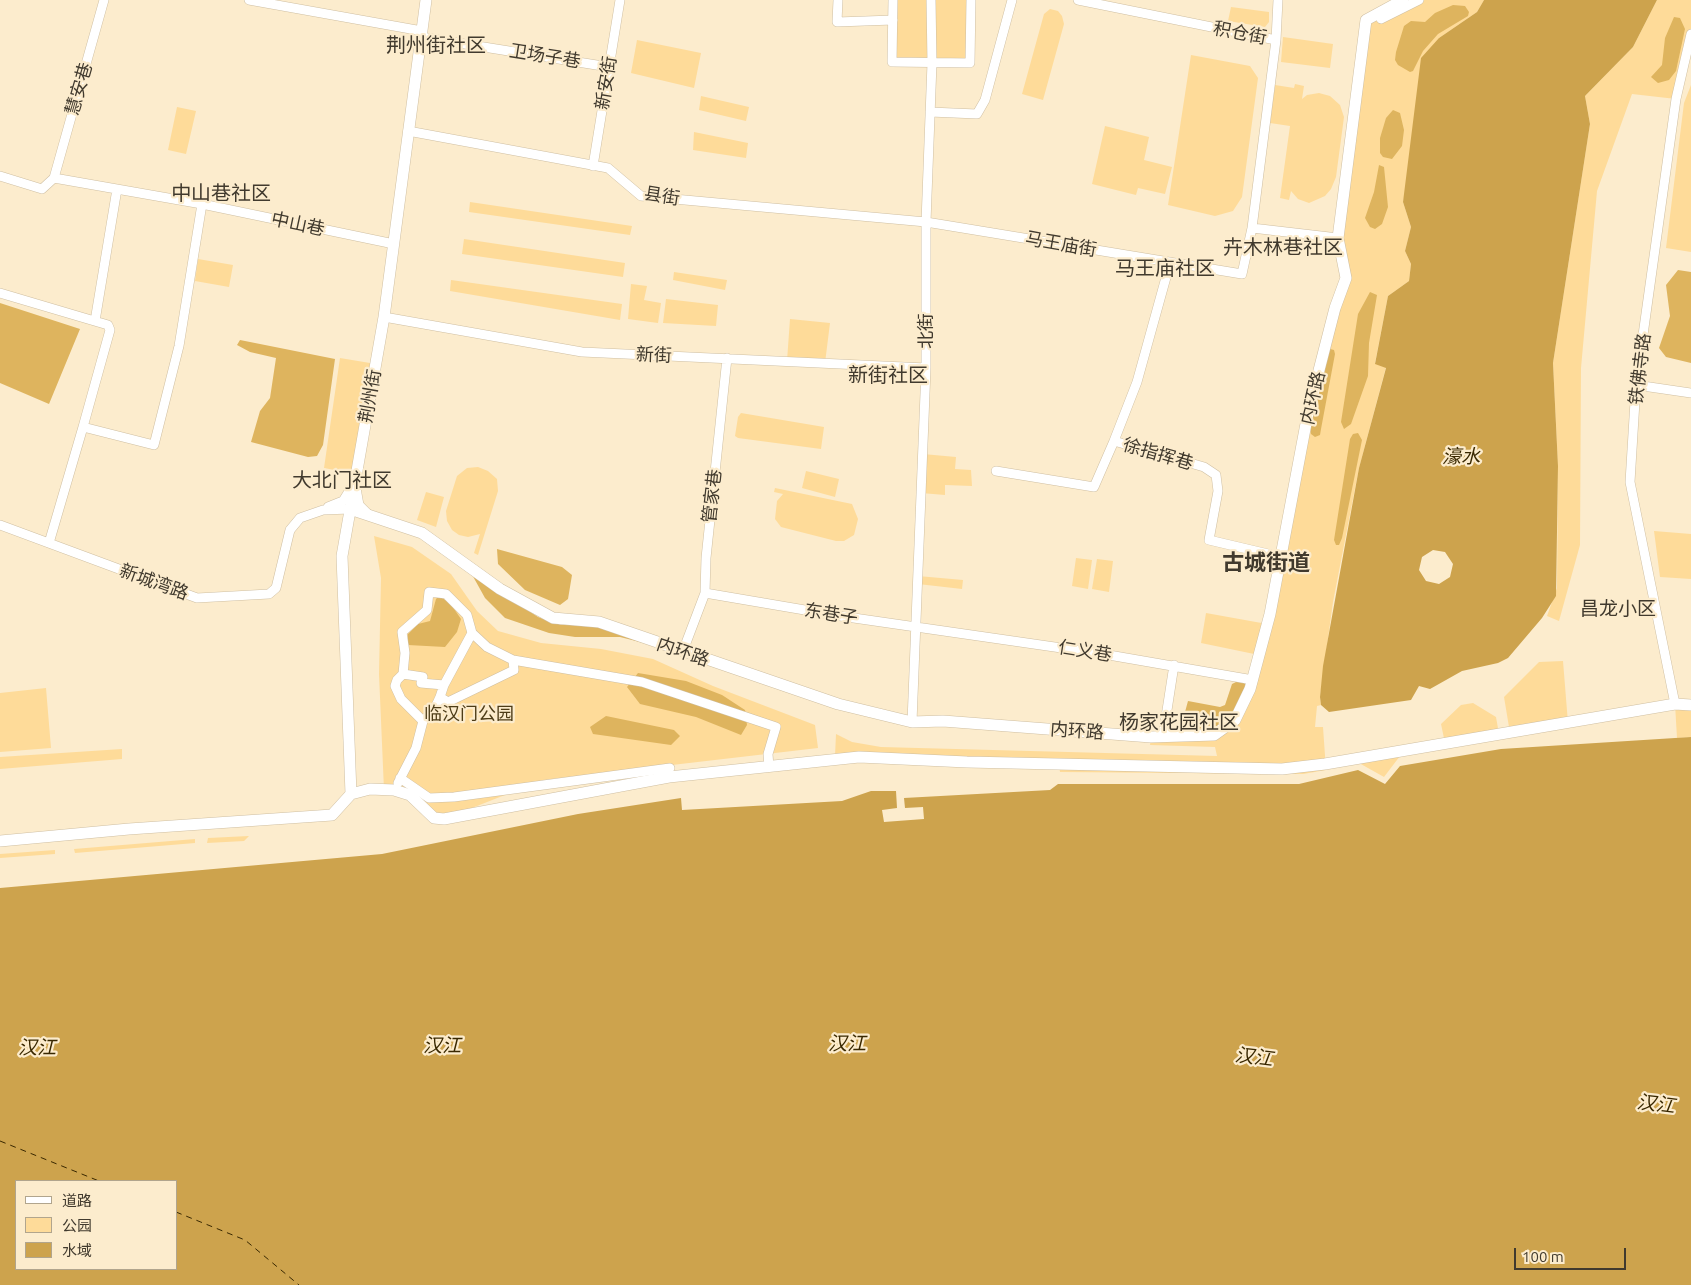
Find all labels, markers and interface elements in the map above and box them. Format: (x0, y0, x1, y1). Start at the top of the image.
street label: 积仓街 (1211, 17, 1269, 49)
district label: 荆州街社区 (386, 33, 486, 57)
street label: 卫场子巷 (508, 40, 582, 72)
street label: 新安街 (591, 55, 621, 111)
street label: 慧安巷 (61, 60, 97, 118)
district label: 中山巷社区 (171, 181, 271, 205)
street label: 县街 (643, 183, 681, 209)
street label: 中山巷 (269, 208, 327, 240)
street label: 马王庙街 (1024, 227, 1098, 261)
district label: 卉木林巷社区 (1223, 235, 1343, 259)
district label: 马王庙社区 (1115, 256, 1215, 280)
street label: 北街 (915, 313, 937, 349)
street label: 铁佛寺路 (1625, 332, 1655, 406)
street label: 新街 (636, 344, 672, 366)
district label: 新街社区 (848, 363, 928, 387)
street label: 荆州街 (355, 368, 385, 424)
street label: 内环路 (1296, 369, 1330, 427)
street label: 徐指挥巷 (1120, 434, 1196, 474)
water label: 濠水 (1442, 446, 1480, 468)
district label: 大北门社区 (292, 468, 392, 492)
street label: 管家巷 (698, 468, 726, 524)
district label: 古城街道 (1222, 550, 1310, 576)
street label: 新城湾路 (116, 560, 192, 604)
district label: 昌龙小区 (1580, 598, 1656, 620)
street label: 东巷子 (803, 599, 859, 629)
street label: 内环路 (654, 633, 712, 671)
street label: 仁义巷 (1057, 636, 1113, 666)
park label: 临汉门公园 (424, 703, 514, 725)
district label: 杨家花园社区 (1119, 710, 1239, 734)
street label: 内环路 (1049, 718, 1105, 744)
water label: 汉江 (828, 1033, 866, 1055)
water label: 汉江 (423, 1035, 461, 1057)
water label: 汉江 (18, 1037, 56, 1059)
water label: 汉江 (1234, 1043, 1274, 1071)
water label: 汉江 (1636, 1090, 1676, 1118)
legend (15, 1180, 178, 1270)
text: 道路 (62, 1192, 92, 1209)
text: 公园 (62, 1217, 92, 1234)
scale bar (1516, 1238, 1628, 1270)
text: 水域 (62, 1242, 92, 1259)
text: 100 m (1522, 1248, 1564, 1265)

